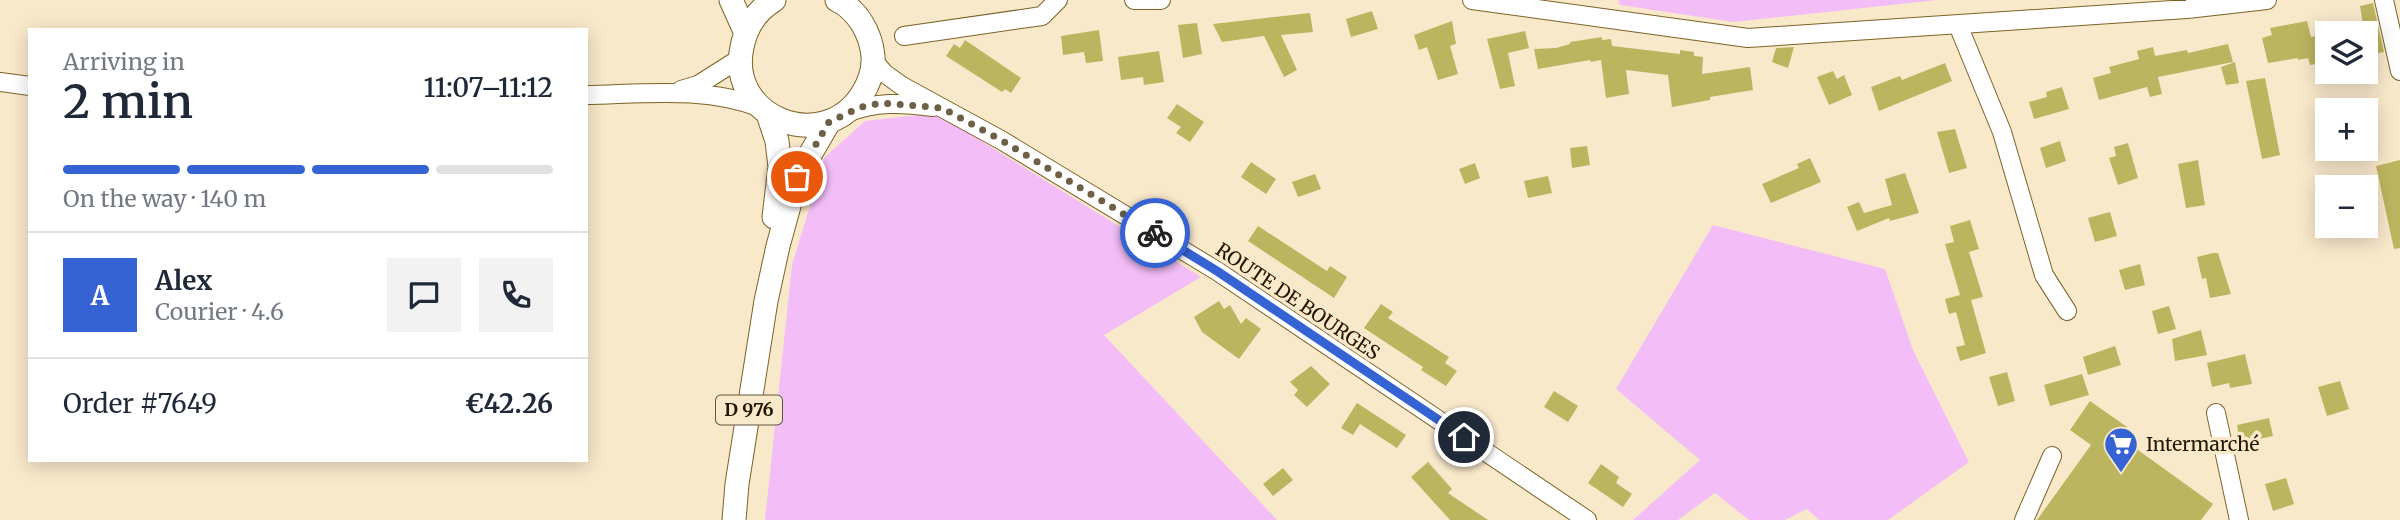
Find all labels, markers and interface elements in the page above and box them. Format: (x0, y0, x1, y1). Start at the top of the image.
map controls (2315, 21, 2378, 238)
button: layers (2315, 21, 2378, 84)
text: Arriving in (63, 47, 185, 76)
text: 11:07–11:12 (424, 71, 553, 104)
text: 2 min (63, 73, 193, 131)
button: + (2315, 98, 2378, 161)
pin (767, 147, 827, 207)
icon: bag (778, 158, 816, 196)
button: − (2315, 175, 2378, 238)
text: On the way · 140 m (63, 184, 266, 213)
courier (1120, 198, 1190, 268)
icon: bike (1136, 214, 1174, 252)
street label: ROUTE DE BOURGES (1211, 237, 1385, 365)
button: chat (387, 258, 461, 332)
button: phone (479, 258, 553, 332)
text: Alex (155, 264, 212, 297)
text: A (91, 279, 109, 312)
text: Courier · 4.6 (155, 297, 284, 326)
text: Order #7649 (63, 387, 217, 420)
text: €42.26 (465, 387, 553, 420)
road number: D 976 (716, 396, 782, 424)
pin (1434, 407, 1494, 467)
icon: home (1445, 418, 1483, 456)
supermarket icon: Intermarché (2102, 425, 2140, 474)
place label: Intermarché (2146, 432, 2260, 456)

